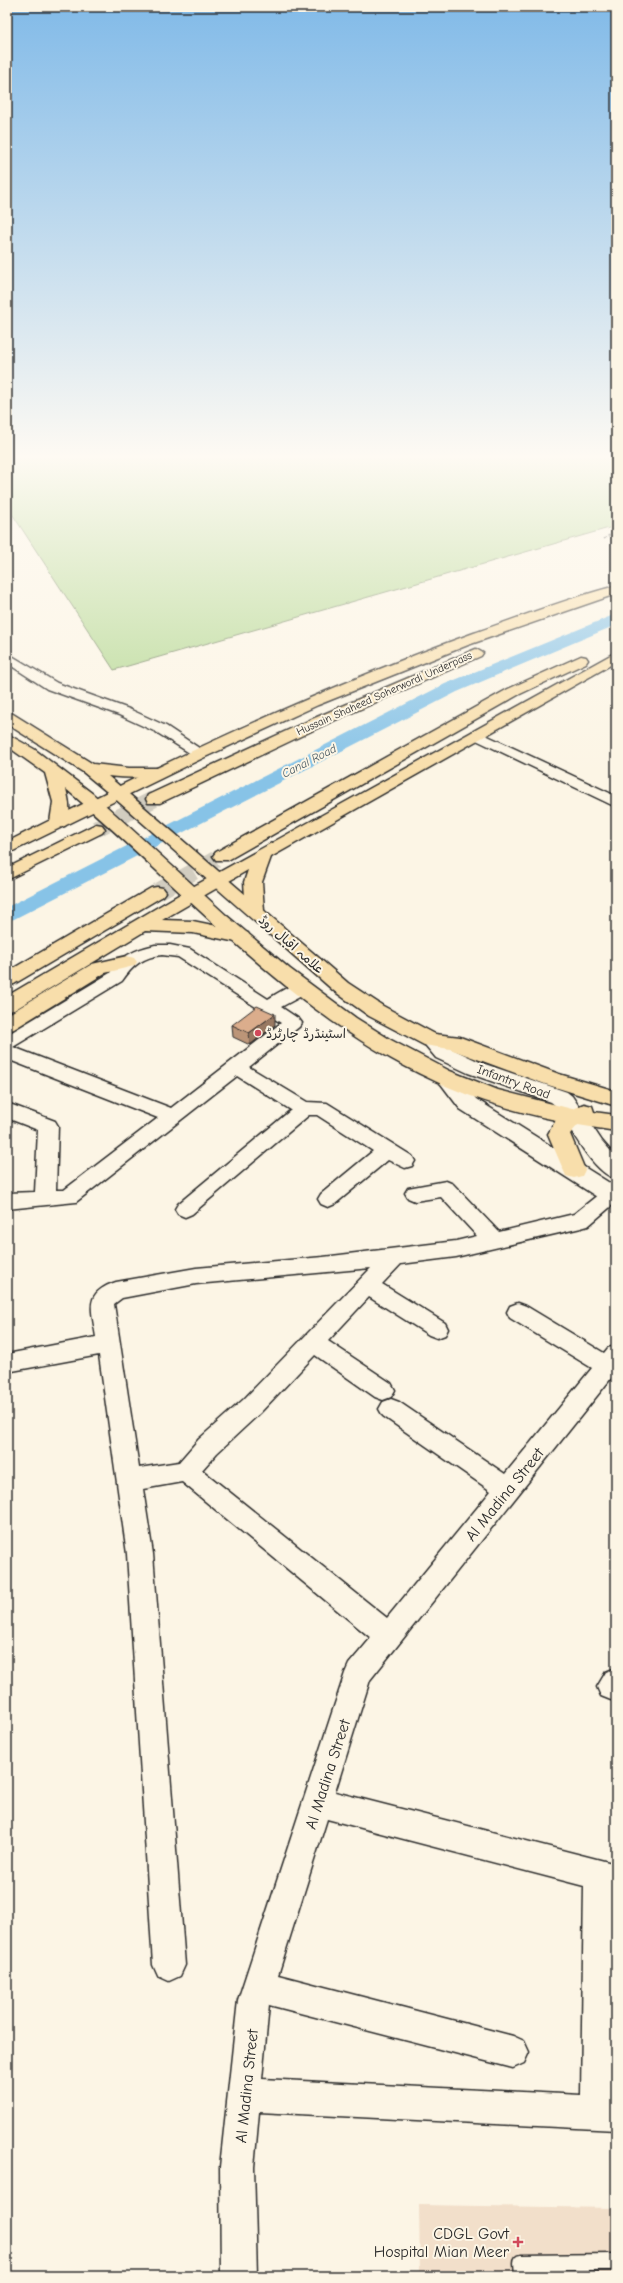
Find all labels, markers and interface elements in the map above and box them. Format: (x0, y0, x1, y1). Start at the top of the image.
street label: Hussain Shaheed Soherwordi Underpass (294, 649, 474, 738)
water label: Canal Road (280, 741, 339, 781)
street label: علامہ اقبال روڈ (255, 912, 327, 978)
place label: اسٹینڈرڈ چارٹرڈ (266, 1026, 346, 1042)
marker: اسٹینڈرڈ چارٹرڈ (253, 1028, 263, 1038)
street label: Infantry Road (475, 1061, 552, 1102)
street label: Al Madina Street (462, 1444, 548, 1545)
street label: Al Madina Street (302, 1717, 354, 1832)
street label: Al Madina Street (232, 2028, 262, 2144)
place label: CDGL Govt Hospital Mian Meer (374, 2225, 510, 2261)
marker: CDGL Govt Hospital Mian Meer (512, 2236, 524, 2248)

